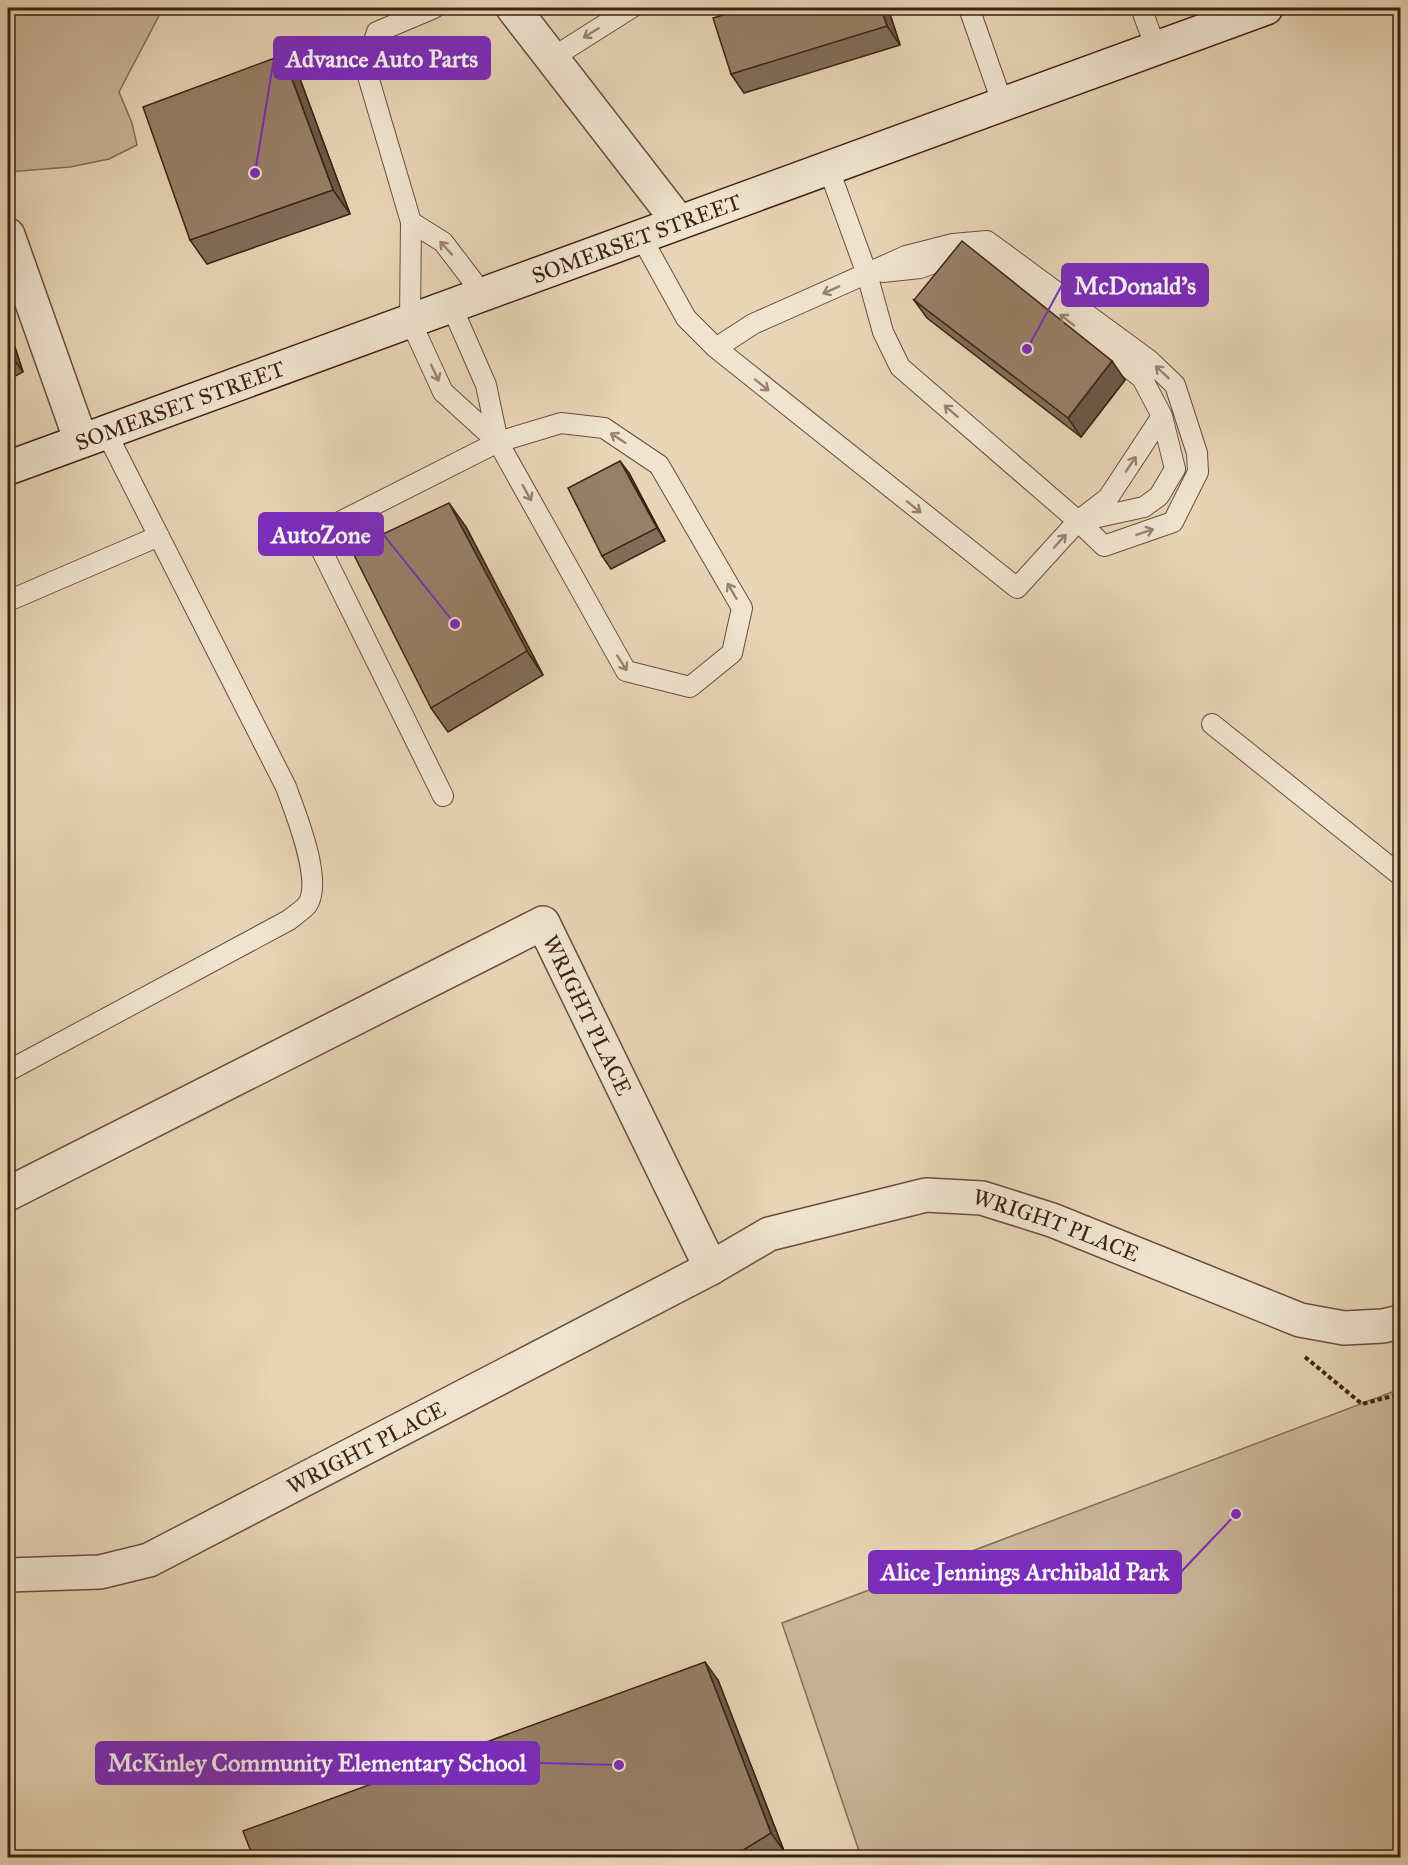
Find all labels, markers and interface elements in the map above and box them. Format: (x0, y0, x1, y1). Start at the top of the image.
one-way arrow (583, 27, 600, 39)
callout: Advance Auto Parts (274, 37, 490, 79)
text: Advance Auto Parts (284, 44, 478, 74)
street label: SOMERSET STREET (528, 188, 745, 289)
one-way arrow (439, 240, 453, 255)
callout: McDonald's (1062, 264, 1208, 306)
text: McDonald's (1074, 271, 1196, 301)
one-way arrow (822, 284, 840, 296)
one-way arrow (1059, 313, 1075, 326)
street label: SOMERSET STREET (71, 354, 288, 456)
one-way arrow (429, 364, 441, 382)
one-way arrow (1154, 365, 1169, 379)
one-way arrow (754, 378, 769, 392)
one-way arrow (944, 404, 959, 418)
one-way arrow (610, 431, 627, 443)
one-way arrow (1125, 456, 1137, 472)
one-way arrow (521, 484, 533, 501)
one-way arrow (906, 500, 922, 513)
callout: AutoZone (259, 513, 383, 555)
text: AutoZone (269, 520, 371, 550)
one-way arrow (1135, 525, 1154, 536)
one-way arrow (1053, 534, 1067, 549)
one-way arrow (726, 583, 738, 600)
one-way arrow (616, 654, 628, 671)
street label: WRIGHT PLACE (537, 930, 638, 1100)
street label: WRIGHT PLACE (970, 1183, 1144, 1267)
street label: WRIGHT PLACE (282, 1395, 450, 1500)
callout: Alice Jennings Archibald Park (869, 1551, 1181, 1593)
text: Alice Jennings Archibald Park (879, 1557, 1170, 1587)
callout: McKinley Community Elementary School (96, 1742, 539, 1784)
text: McKinley Community Elementary School (108, 1748, 527, 1778)

